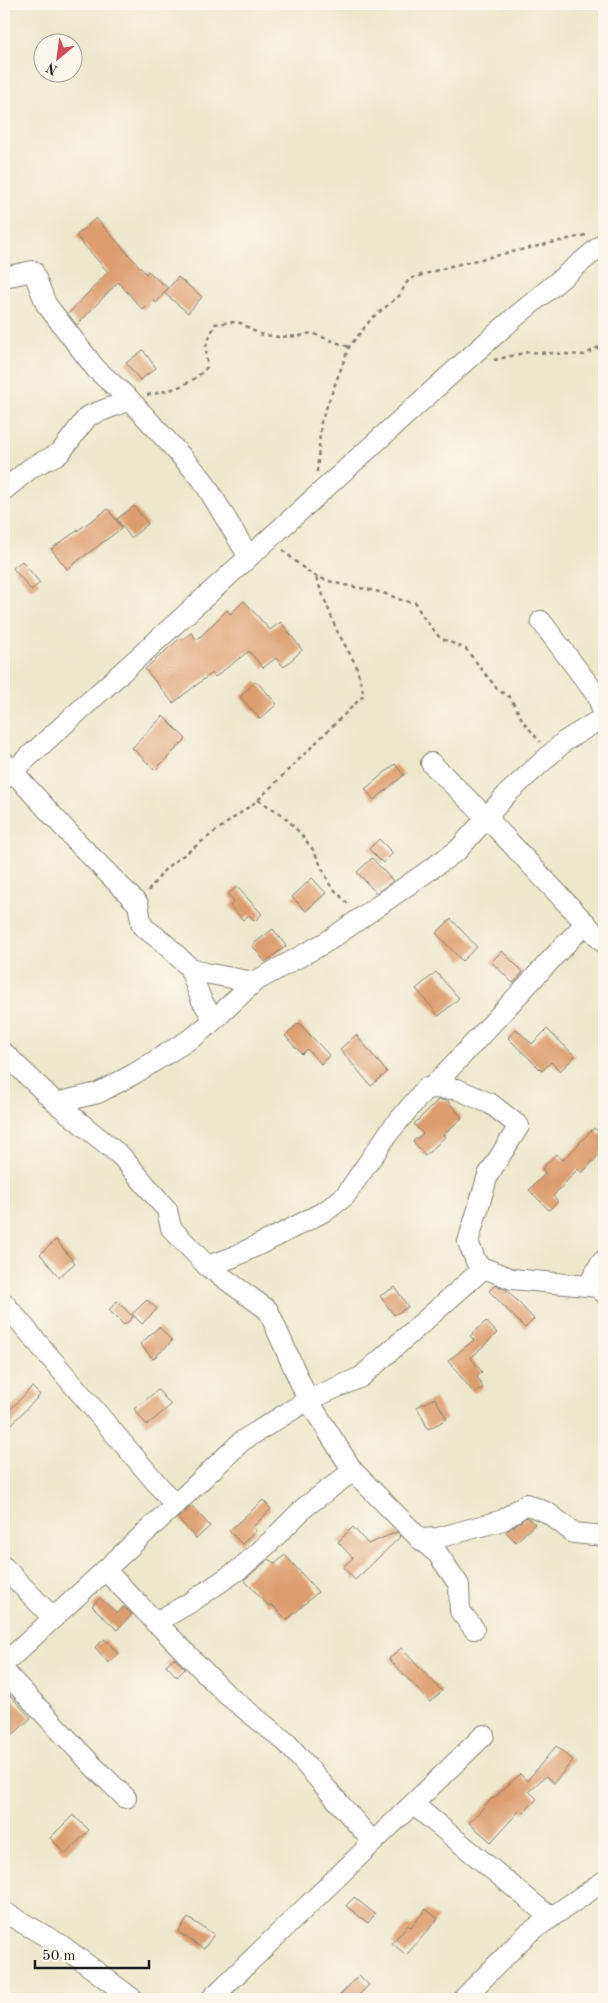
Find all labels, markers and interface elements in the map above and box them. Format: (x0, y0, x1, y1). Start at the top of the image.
north arrow (32, 32, 82, 82)
text: N (44, 60, 60, 77)
scale bar (35, 1938, 149, 1970)
text: 50 m (42, 1949, 76, 1964)

